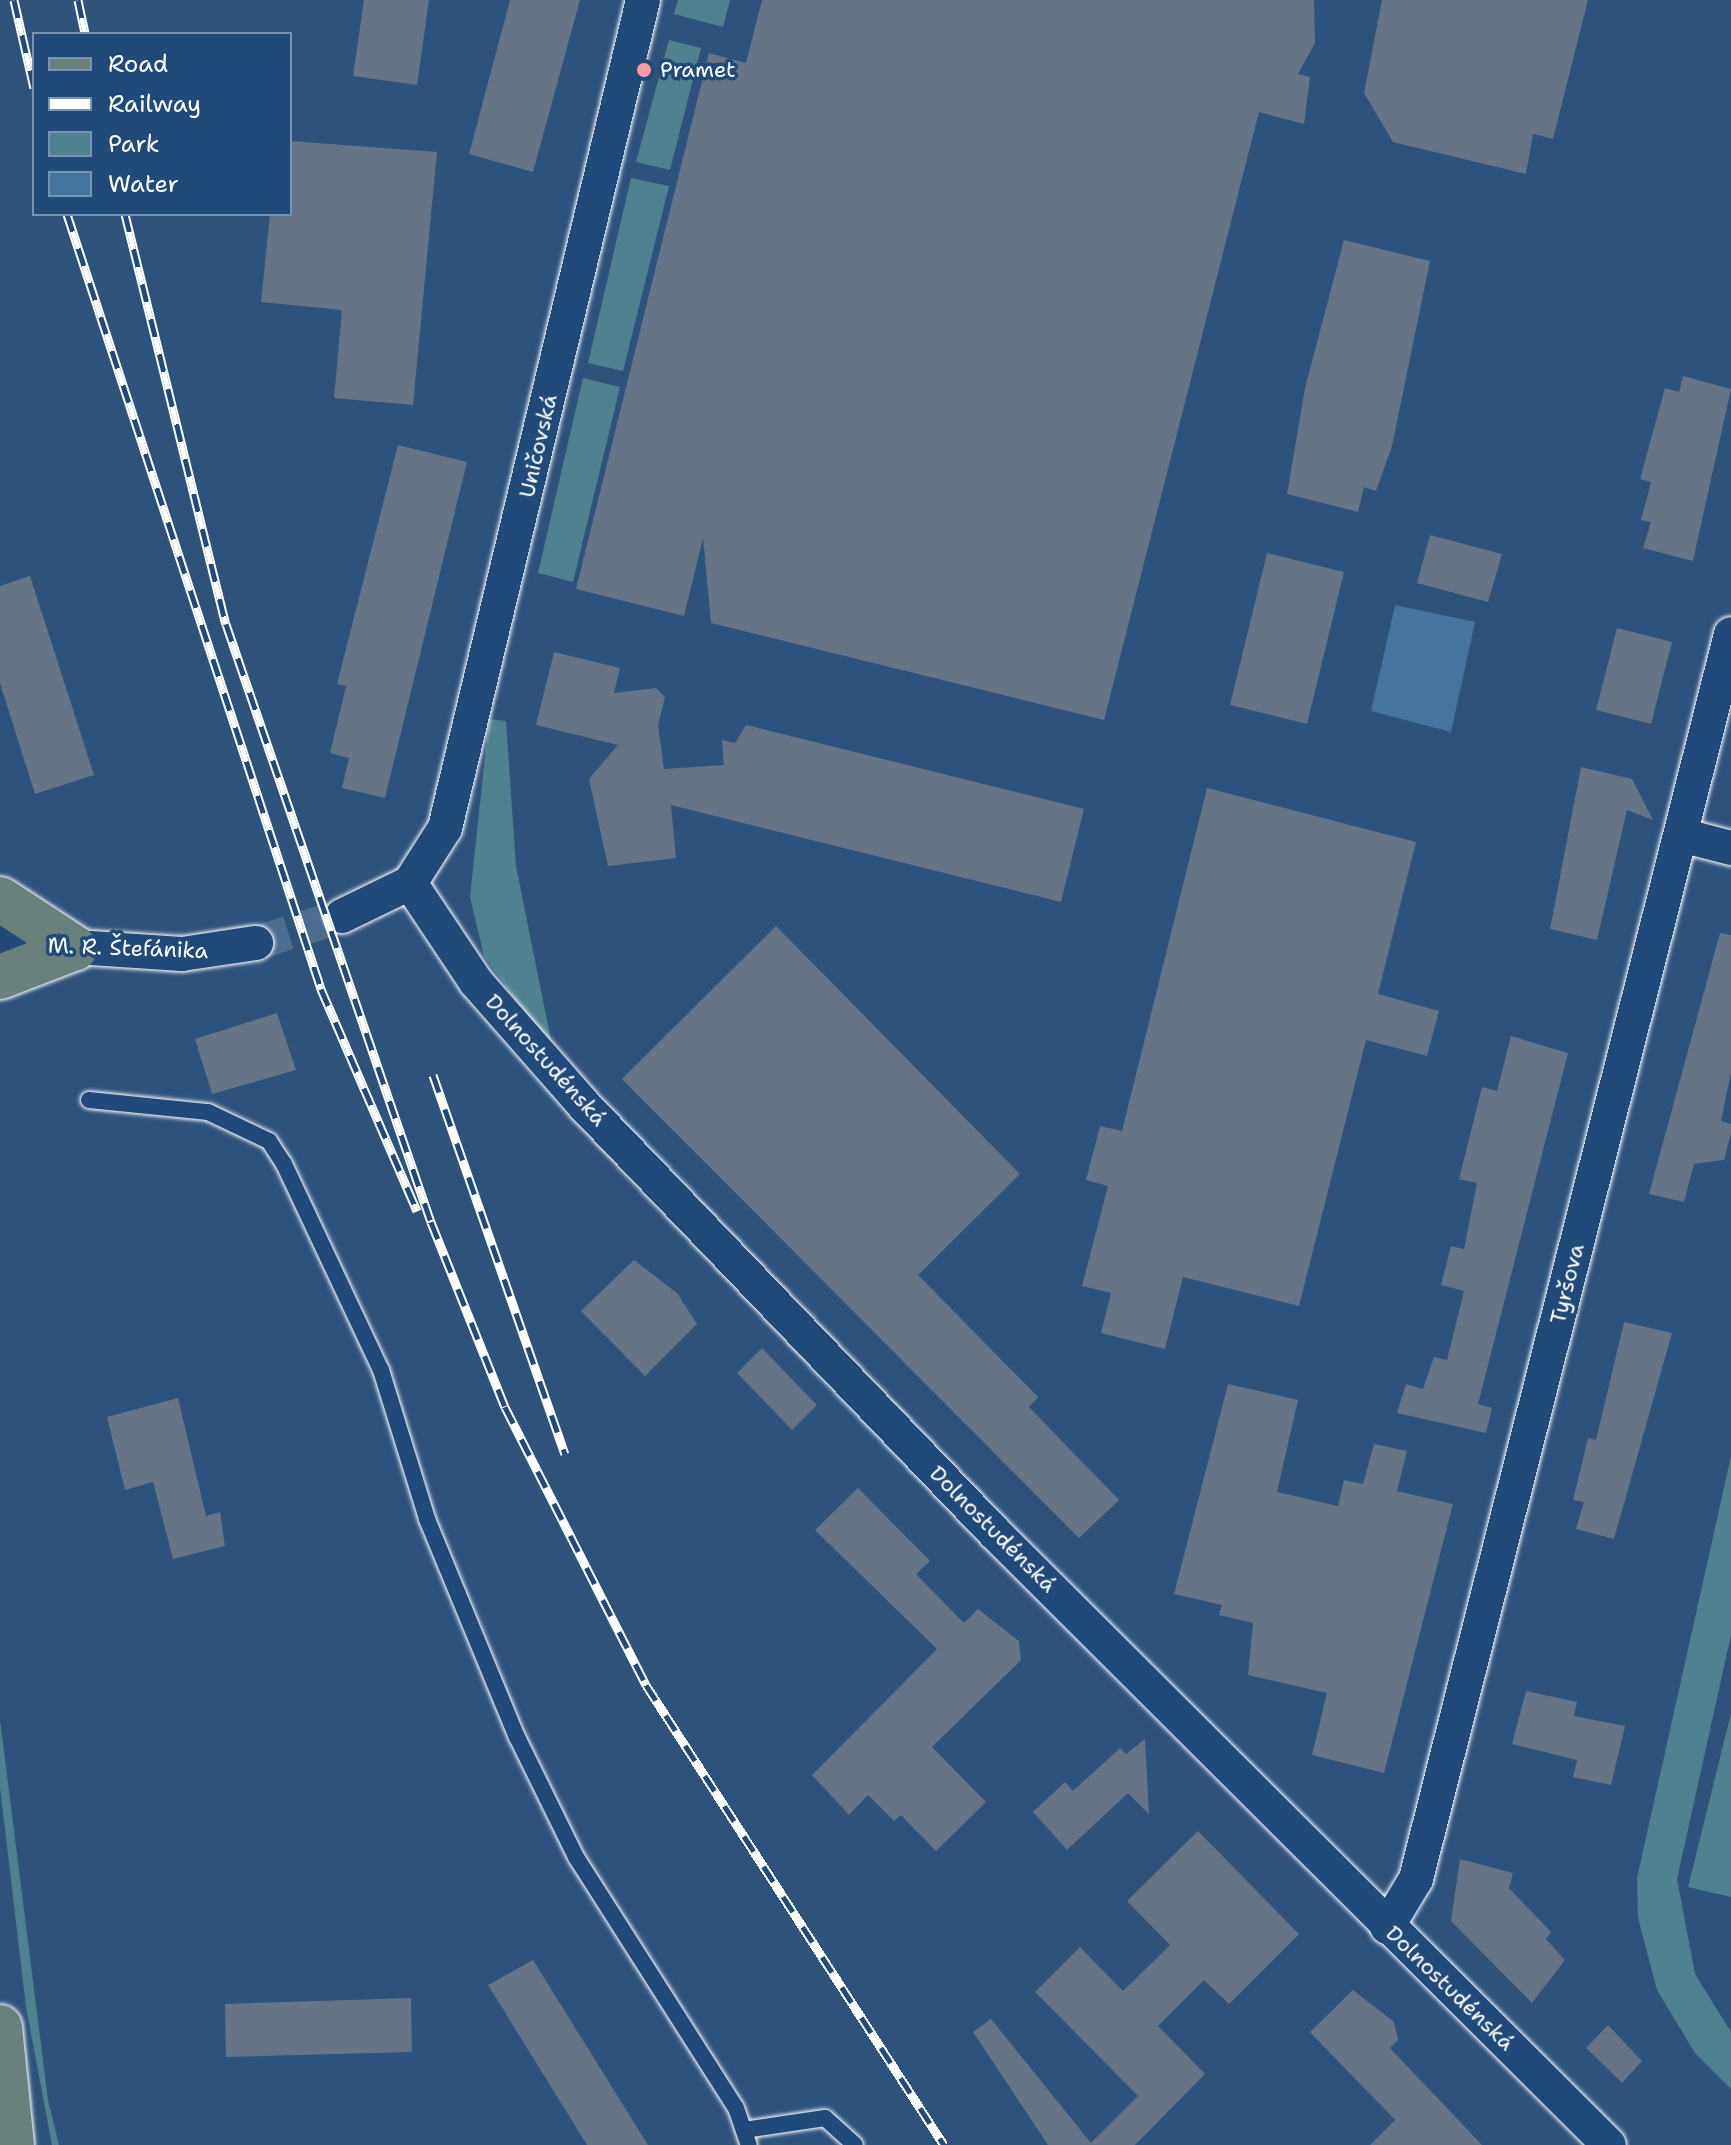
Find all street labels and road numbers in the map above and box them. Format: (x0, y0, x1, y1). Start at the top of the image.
street label: Uničovská (513, 392, 563, 500)
street label: M. R. Štefánika (47, 932, 209, 964)
street label: Dolnostudénská (480, 989, 612, 1131)
street label: Tyršova (1544, 1241, 1590, 1327)
street label: Dolnostudénská (924, 1460, 1062, 1598)
street label: Dolnostudénská (1380, 1920, 1520, 2056)

